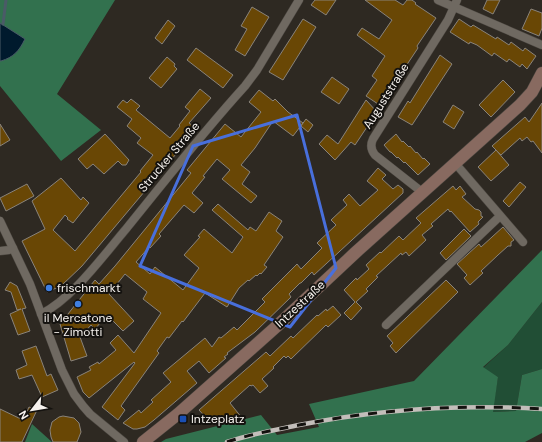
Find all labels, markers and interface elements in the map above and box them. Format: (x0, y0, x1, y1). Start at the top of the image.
street label: Auguststraße (359, 60, 413, 132)
street label: Strucker Straße (135, 118, 203, 196)
street label: Intzestraße (272, 277, 329, 331)
place label: frischmarkt (57, 280, 121, 296)
marker: frischmarkt (44, 283, 54, 293)
marker: il Mercatone - Zimotti (73, 299, 83, 309)
place label: il Mercatone - Zimotti (44, 310, 112, 340)
north arrow (12, 390, 52, 430)
text: N (15, 408, 31, 422)
place label: Intzeplatz (191, 411, 244, 427)
marker: Intzeplatz (178, 414, 188, 424)

